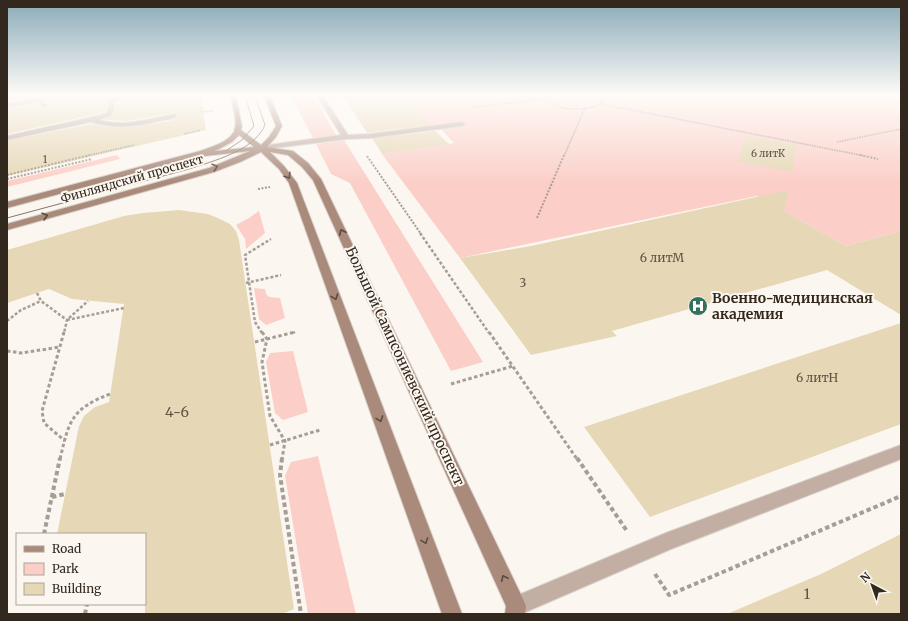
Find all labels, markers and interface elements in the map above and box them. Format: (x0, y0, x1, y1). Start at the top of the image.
house number: 6 литК (751, 147, 785, 160)
street label: Финляндский проспект (59, 151, 205, 206)
house number: 1 (43, 153, 48, 166)
one-way arrow (211, 164, 218, 172)
one-way arrow (283, 172, 291, 179)
one-way arrow (41, 212, 48, 221)
one-way arrow (339, 228, 347, 236)
street label: Большой Сампсониевский проспект (342, 244, 469, 489)
house number: 6 литМ (640, 250, 684, 265)
house number: 3 (520, 275, 527, 290)
place label: Военно-медицинская академия (712, 289, 873, 323)
one-way arrow (330, 293, 339, 300)
hospital icon: Военно-медицинская академия (687, 295, 709, 317)
house number: 6 литН (796, 370, 838, 385)
house number: 4-6 (165, 403, 189, 421)
one-way arrow (376, 415, 384, 422)
legend (16, 533, 146, 605)
one-way arrow (421, 537, 429, 544)
text: Road (52, 541, 81, 556)
text: Park (52, 561, 79, 576)
north arrow (852, 565, 892, 605)
text: N (858, 569, 874, 586)
one-way arrow (500, 575, 508, 582)
text: Building (52, 581, 102, 596)
house number: 1 (804, 585, 810, 603)

